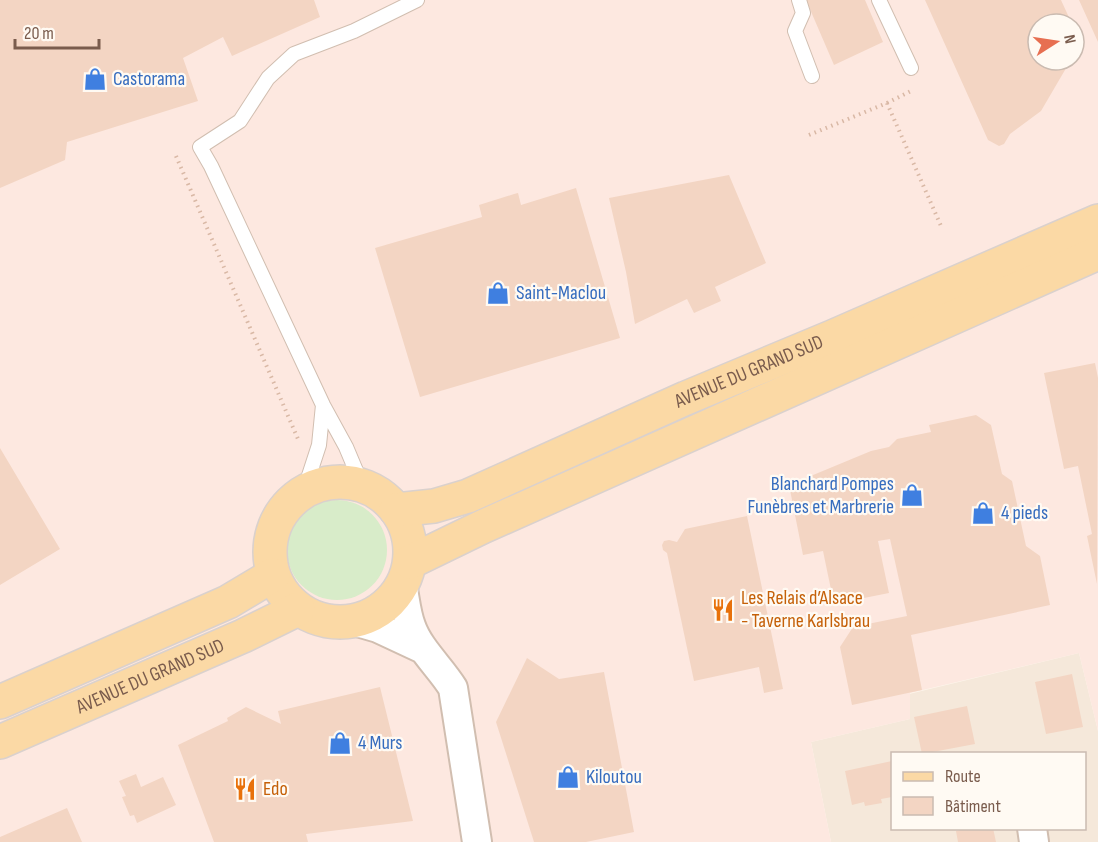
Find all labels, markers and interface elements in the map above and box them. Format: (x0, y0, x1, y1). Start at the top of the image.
scale bar (15, 12, 99, 50)
north arrow (1026, 12, 1086, 72)
text: 20 m (24, 23, 54, 44)
text: N (1059, 33, 1079, 45)
shop icon: Castorama (82, 66, 108, 92)
place label: Castorama (113, 67, 185, 91)
shop icon: Saint-Maclou (485, 280, 511, 306)
place label: Saint-Maclou (516, 281, 606, 305)
street label: AVENUE DU GRAND SUD (670, 330, 827, 414)
place label: Blanchard Pompes Funèbres et Marbrerie (748, 472, 894, 519)
shop icon: Blanchard Pompes Funèbres et Marbrerie (899, 482, 925, 508)
shop icon: 4 pieds (970, 500, 996, 526)
place label: 4 pieds (1001, 501, 1048, 525)
place label: Les Relais d’Alsace - Taverne Karlsbrau (741, 586, 870, 633)
restaurant icon: Les Relais d’Alsace - Taverne Karlsbrau (710, 597, 736, 623)
street label: AVENUE DU GRAND SUD (72, 634, 228, 720)
shop icon: 4 Murs (327, 730, 353, 756)
place label: 4 Murs (358, 731, 402, 755)
legend (891, 752, 1086, 830)
shop icon: Kiloutou (555, 764, 581, 790)
place label: Kiloutou (586, 765, 642, 789)
text: Route (945, 766, 981, 787)
restaurant icon: Edo (232, 776, 258, 802)
place label: Edo (263, 777, 288, 801)
text: Bâtiment (945, 796, 1001, 817)

